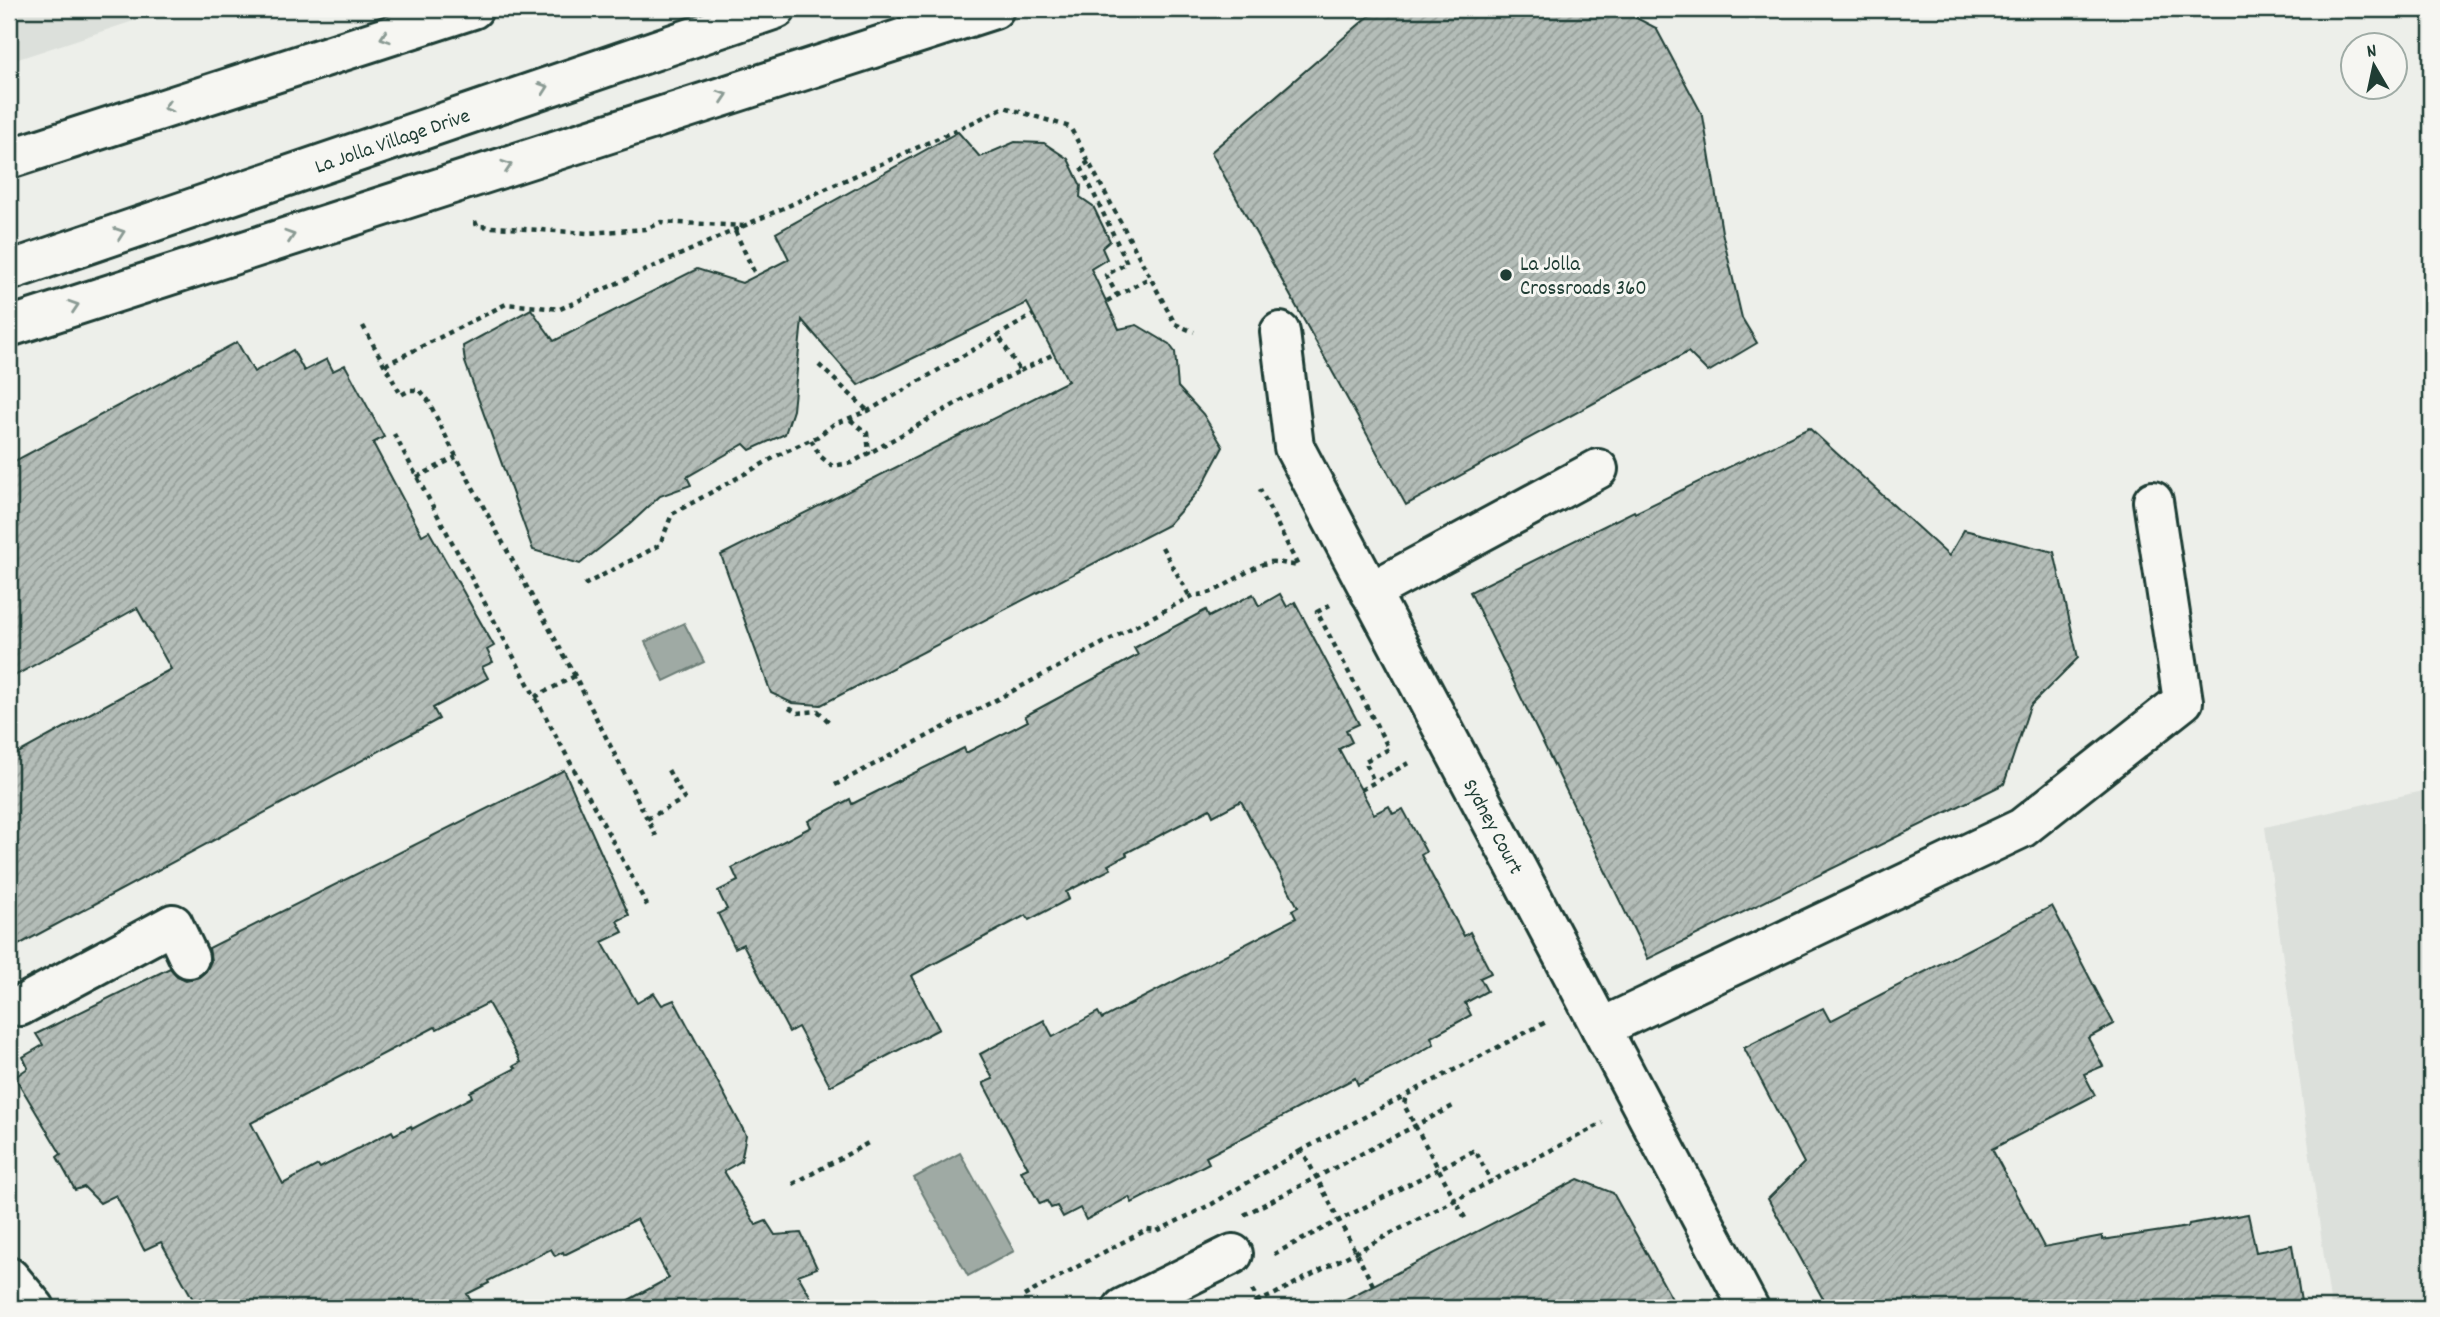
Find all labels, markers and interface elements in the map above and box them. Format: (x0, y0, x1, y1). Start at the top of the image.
one-way arrow (379, 29, 391, 44)
north arrow (2338, 32, 2408, 102)
text: N (2365, 39, 2379, 67)
one-way arrow (537, 82, 549, 96)
one-way arrow (716, 90, 729, 104)
one-way arrow (163, 99, 175, 114)
street label: La Jolla Village Drive (311, 102, 475, 183)
one-way arrow (500, 160, 512, 174)
one-way arrow (113, 227, 125, 241)
one-way arrow (284, 230, 296, 244)
place label: La Jolla Crossroads 360 (1520, 251, 1647, 305)
marker: La Jolla Crossroads 360 (1498, 267, 1514, 283)
one-way arrow (67, 300, 79, 314)
street label: Sydney Court (1454, 774, 1529, 881)

